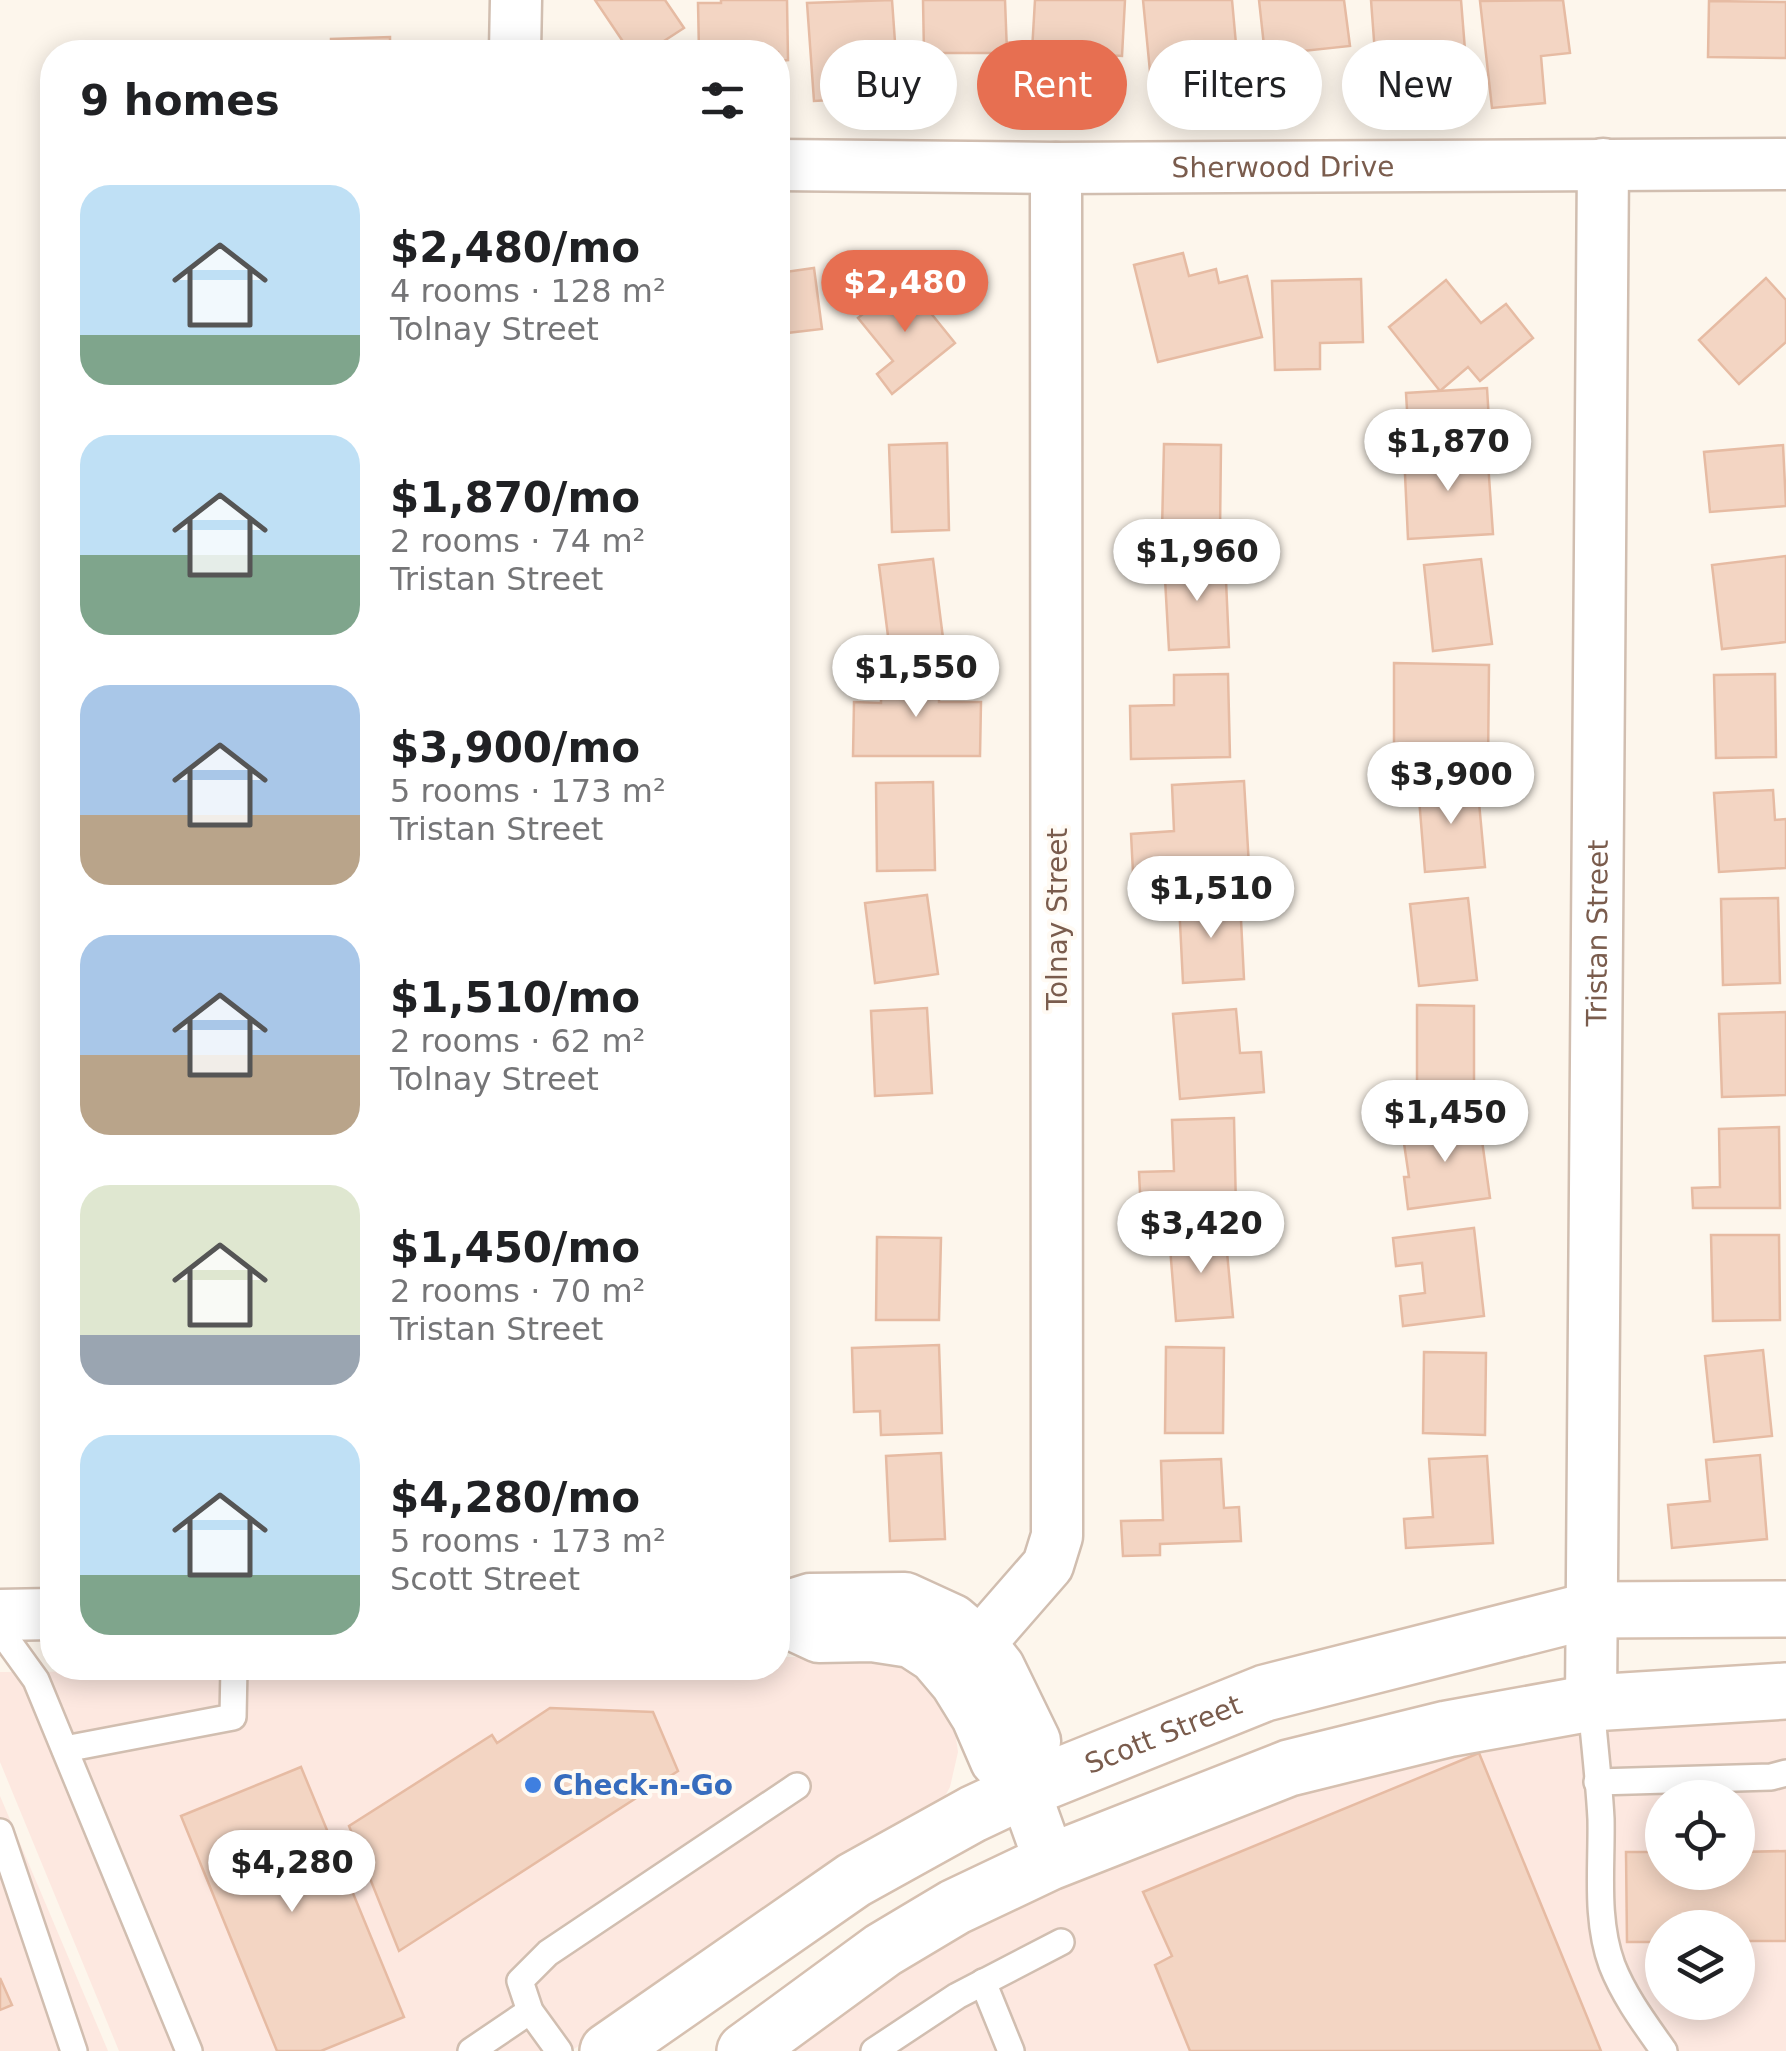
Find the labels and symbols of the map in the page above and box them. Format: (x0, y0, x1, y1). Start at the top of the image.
street label: Sherwood Drive (1171, 150, 1394, 184)
pin: $2,480 (824, 250, 986, 335)
pin: $1,870 (1367, 409, 1529, 494)
pin: $1,960 (1116, 519, 1278, 604)
pin: $1,550 (835, 635, 997, 720)
pin: $3,900 (1370, 742, 1532, 827)
street label: Tolnay Street (1041, 828, 1074, 1011)
street label: Tristan Street (1580, 839, 1614, 1028)
pin: $1,510 (1130, 856, 1292, 941)
pin: $1,450 (1364, 1080, 1526, 1165)
pin: $3,420 (1120, 1191, 1282, 1276)
street label: Scott Street (1080, 1688, 1246, 1780)
place label: Check-n-Go (553, 1769, 733, 1802)
marker: Check-n-Go (522, 1774, 544, 1796)
pin: $4,280 (211, 1830, 373, 1915)

